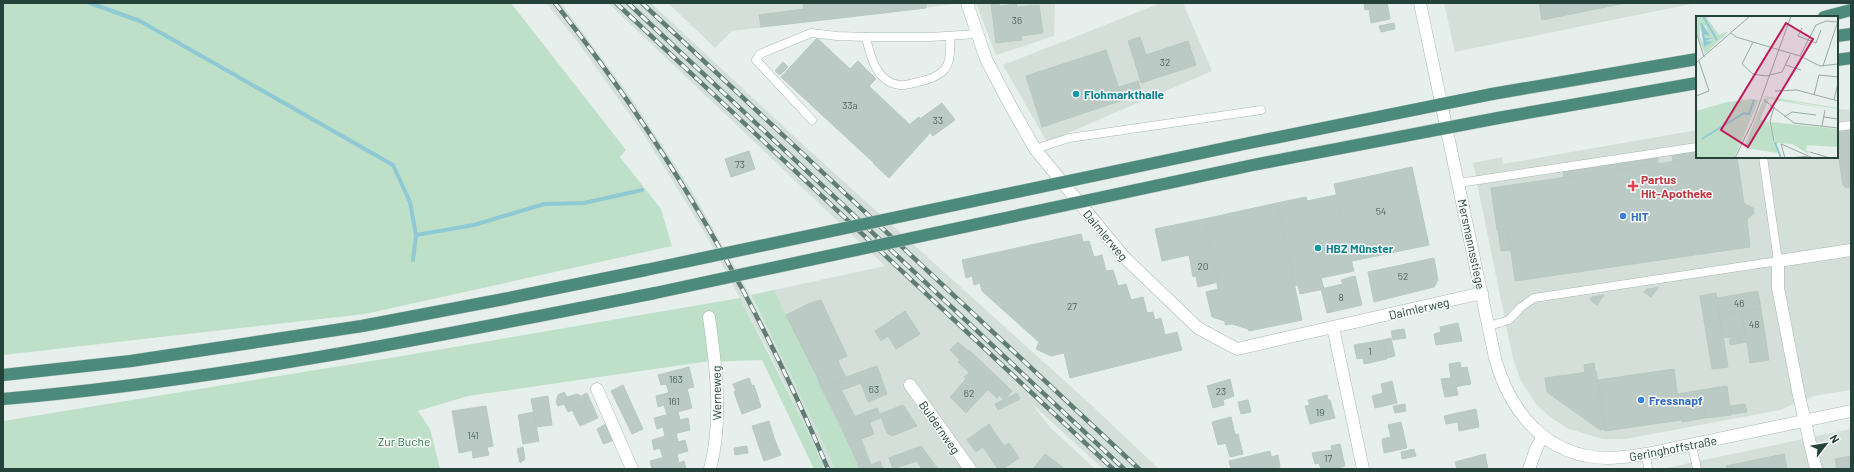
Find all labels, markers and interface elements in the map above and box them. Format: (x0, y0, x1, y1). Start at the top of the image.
house number: 36 (1012, 14, 1022, 26)
inset map (1696, 16, 1838, 158)
house number: 32 (1160, 56, 1170, 68)
place label: Flohmarkthalle (1084, 87, 1165, 101)
marker: Flohmarkthalle (1071, 89, 1081, 99)
house number: 33a (842, 99, 858, 111)
house number: 33 (933, 114, 943, 126)
house number: 73 (735, 158, 745, 170)
place label: Partus Hit-Apotheke (1641, 172, 1713, 200)
marker: Partus Hit-Apotheke (1628, 181, 1638, 191)
street label: Mersmannsstiege (1456, 198, 1488, 290)
house number: 54 (1376, 205, 1386, 217)
street label: Daimlerweg (1081, 207, 1131, 263)
place label: HIT (1631, 209, 1649, 223)
marker: HIT (1618, 211, 1628, 221)
place label: HBZ Münster (1326, 241, 1394, 255)
marker: HBZ Münster (1313, 243, 1323, 253)
house number: 20 (1197, 260, 1209, 272)
house number: 52 (1398, 270, 1408, 282)
house number: 8 (1338, 291, 1344, 303)
street label: Daimlerweg (1387, 294, 1451, 322)
house number: 46 (1734, 297, 1744, 309)
house number: 27 (1067, 300, 1077, 312)
house number: 48 (1749, 318, 1759, 330)
house number: 1 (1368, 345, 1372, 357)
street label: Werneweg (709, 366, 723, 420)
house number: 163 (669, 373, 683, 385)
house number: 63 (869, 383, 879, 395)
house number: 23 (1216, 385, 1226, 397)
house number: 62 (964, 387, 974, 399)
place label: Fressnapf (1649, 393, 1703, 407)
house number: 161 (668, 395, 680, 407)
marker: Fressnapf (1636, 395, 1646, 405)
street label: Buldernweg (917, 398, 963, 456)
house number: 19 (1316, 406, 1324, 418)
north arrow (1806, 424, 1846, 464)
house number: 141 (467, 429, 479, 441)
text: N (1828, 432, 1842, 445)
street label: Geringhoffstraße (1628, 433, 1718, 463)
park label: Zur Buche (378, 434, 430, 448)
house number: 17 (1324, 452, 1332, 464)

